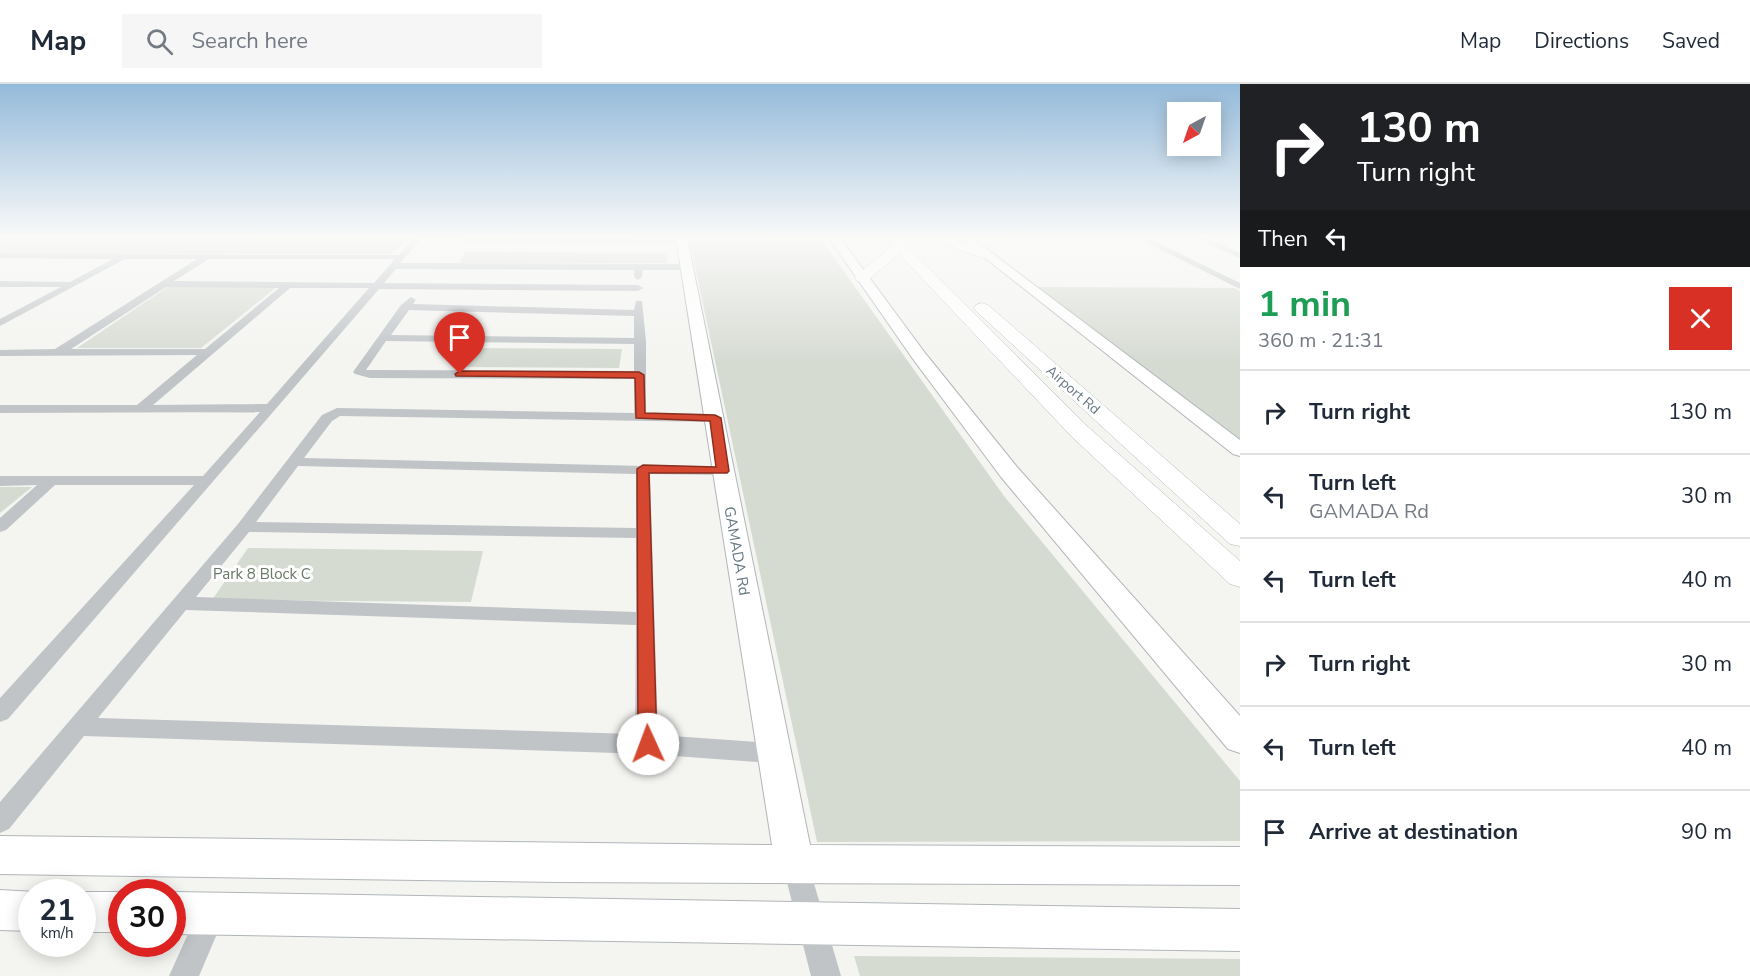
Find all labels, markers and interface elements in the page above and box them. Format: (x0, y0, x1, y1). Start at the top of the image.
search box (122, 14, 542, 68)
text: Map (30, 22, 86, 60)
icon: search (143, 25, 176, 58)
text: Search here (191, 26, 308, 56)
text: Map (1460, 27, 1501, 55)
text: Directions (1534, 27, 1629, 55)
text: Saved (1662, 27, 1720, 55)
text: 130 m (1357, 100, 1481, 157)
north arrow (1167, 102, 1221, 156)
map controls (1167, 102, 1221, 156)
icon: right (1258, 108, 1336, 186)
text: Turn right (1357, 154, 1475, 191)
icon: left (1320, 222, 1353, 255)
text: Then (1258, 224, 1308, 254)
text: 1 min (1258, 280, 1351, 329)
button: close (1669, 287, 1732, 350)
pin (434, 312, 485, 374)
icon: arrive (443, 321, 476, 354)
text: 360 m · 21:31 (1258, 327, 1384, 354)
street label: Airport Rd (1042, 361, 1104, 419)
icon: right (1258, 396, 1291, 429)
text: Turn right (1309, 397, 1410, 427)
text: 130 m (1668, 397, 1732, 427)
text: Turn left (1309, 468, 1396, 498)
icon: left (1258, 480, 1291, 513)
text: 30 m (1681, 481, 1732, 511)
text: GAMADA Rd (1309, 498, 1429, 525)
street label: GAMADA Rd (719, 505, 755, 597)
park label: Park 8 Block C (213, 564, 311, 584)
icon: left (1258, 564, 1291, 597)
text: Turn left (1309, 565, 1396, 595)
text: 40 m (1681, 565, 1732, 595)
icon: right (1258, 648, 1291, 681)
text: Turn right (1309, 649, 1410, 679)
text: 30 m (1681, 649, 1732, 679)
position arrow (616, 712, 680, 776)
icon: left (1258, 732, 1291, 765)
text: Turn left (1309, 733, 1396, 763)
text: 40 m (1681, 733, 1732, 763)
icon: arrive (1258, 816, 1291, 849)
text: Arrive at destination (1309, 817, 1518, 847)
text: 90 m (1681, 817, 1732, 847)
speed limit sign: 30 (108, 879, 186, 957)
text: 21 (39, 890, 75, 931)
text: km/h (40, 923, 74, 943)

